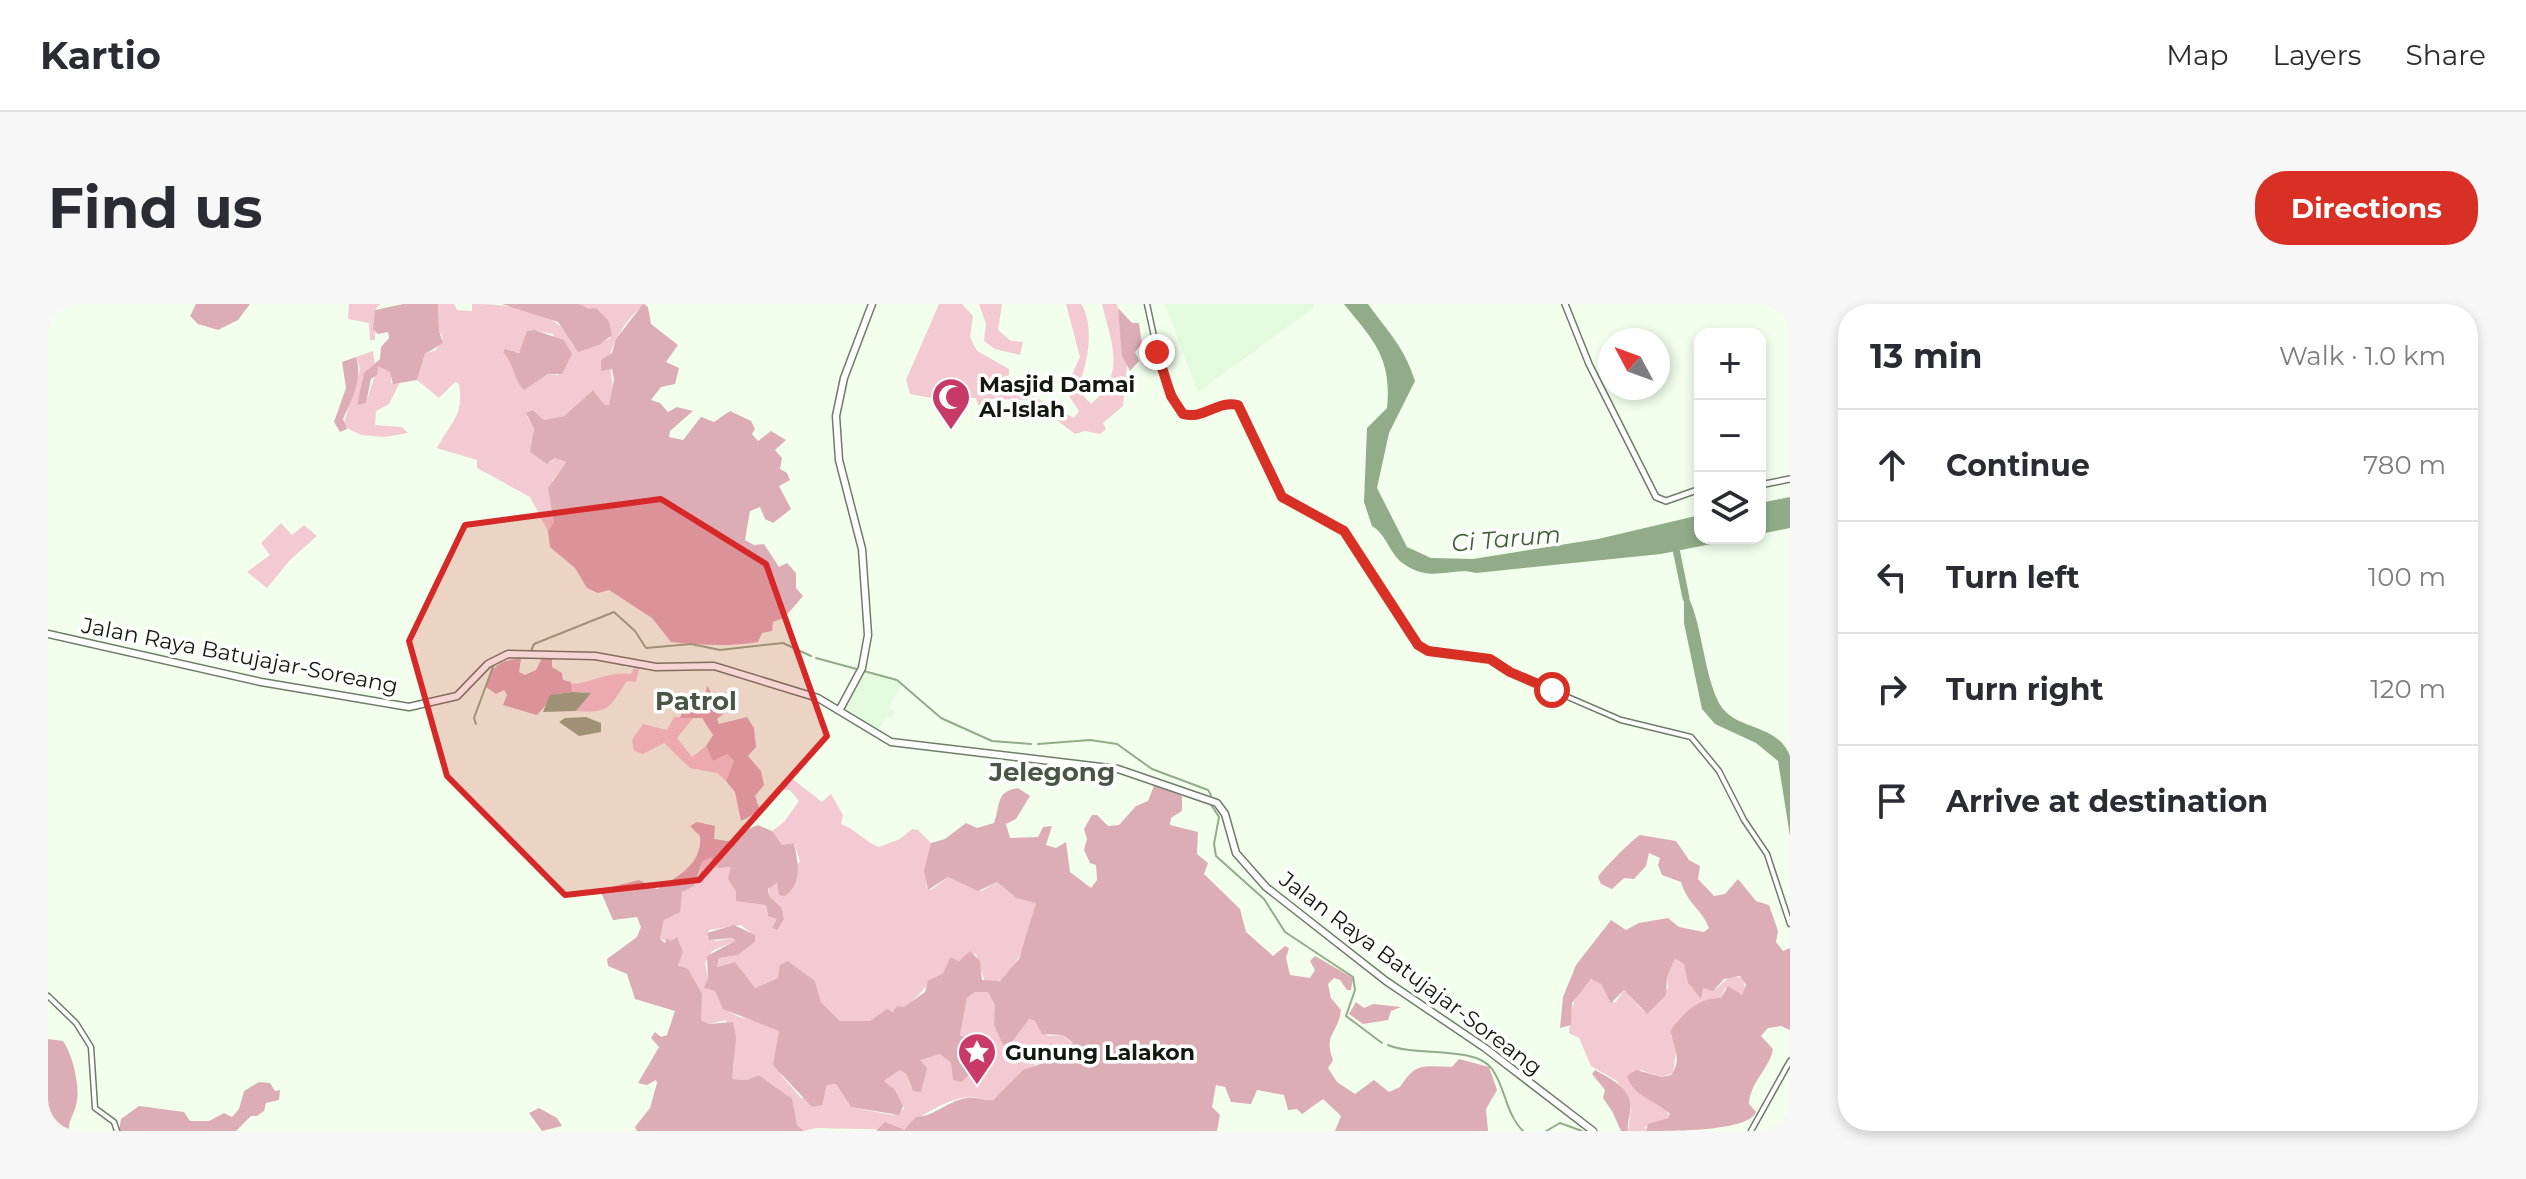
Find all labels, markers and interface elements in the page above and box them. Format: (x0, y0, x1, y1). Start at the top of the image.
text: Kartio (40, 32, 161, 79)
text: Map (2166, 38, 2229, 72)
text: Layers (2273, 38, 2362, 72)
text: Share (2406, 38, 2486, 72)
button: Directions (2255, 171, 2478, 245)
text: Find us (48, 174, 262, 242)
north arrow (1598, 328, 1670, 400)
map controls (1694, 328, 1766, 544)
button: + (1694, 328, 1766, 400)
route end (1139, 334, 1175, 370)
text: 13 min (1870, 335, 1982, 377)
text: Walk · 1.0 km (2279, 340, 2446, 372)
place label: Masjid Damai Al-Islah (978, 371, 1135, 423)
mosque icon: Masjid Damai Al-Islah (930, 376, 972, 431)
button: − (1694, 400, 1766, 472)
icon: ahead (1870, 443, 1914, 487)
text: Continue (1946, 447, 2090, 484)
text: 780 m (2363, 449, 2446, 481)
button: layers (1694, 472, 1766, 544)
water label: Ci Tarum (1450, 519, 1562, 558)
icon: left (1870, 555, 1914, 599)
text: Turn left (1946, 559, 2079, 596)
text: 100 m (2368, 561, 2446, 593)
street label: Jalan Raya Batujajar-Soreang (78, 611, 400, 699)
icon: right (1870, 667, 1914, 711)
text: Turn right (1946, 671, 2103, 708)
route start (1534, 672, 1570, 708)
text: 120 m (2370, 673, 2446, 705)
district label: Patrol (655, 685, 737, 717)
district label: Jelegong (988, 756, 1115, 788)
icon: arrive (1870, 779, 1914, 823)
text: Arrive at destination (1946, 783, 2268, 820)
street label: Jalan Raya Batujajar-Soreang (1273, 865, 1547, 1081)
place icon: Gunung Lalakon (956, 1031, 998, 1086)
place label: Gunung Lalakon (1005, 1039, 1195, 1066)

